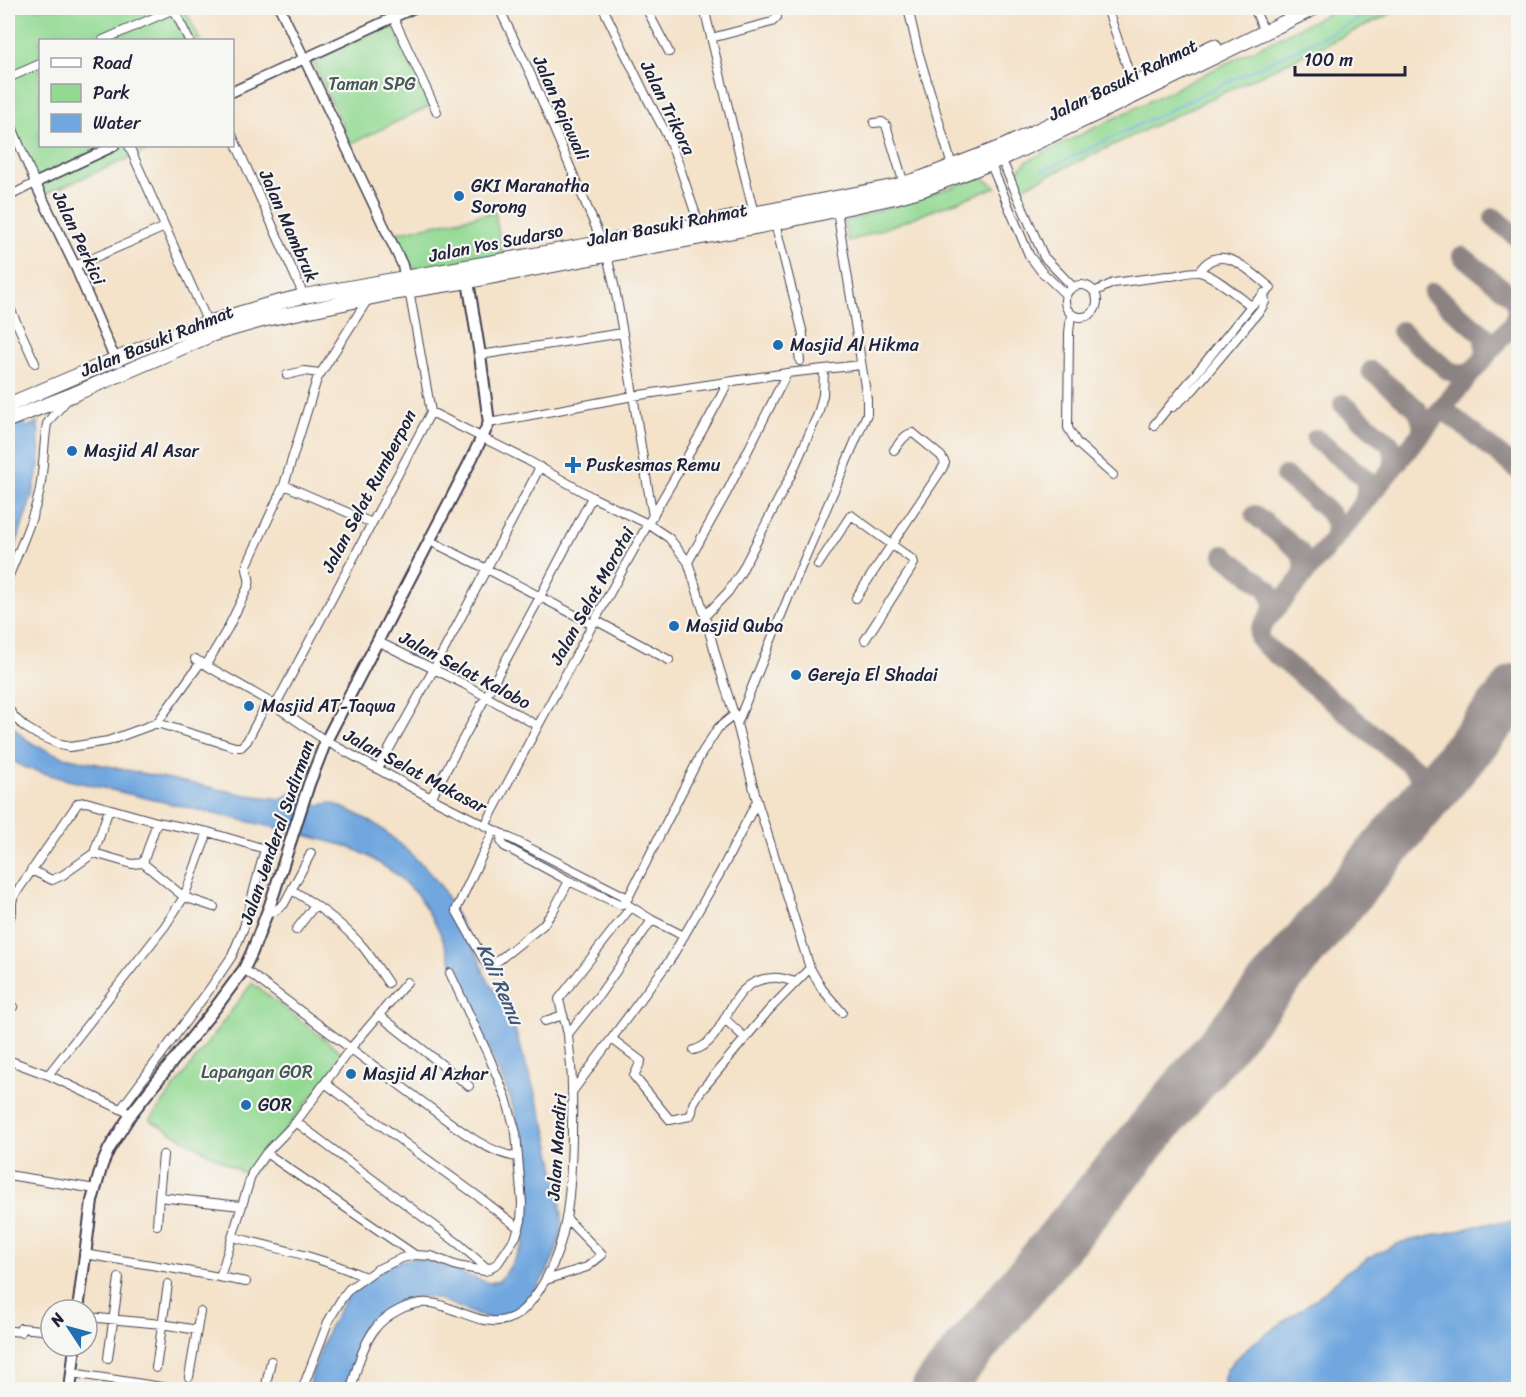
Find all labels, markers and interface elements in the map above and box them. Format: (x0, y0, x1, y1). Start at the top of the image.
street label: Jalan Basuki Rahmat (1042, 30, 1203, 131)
legend (39, 39, 234, 147)
scale bar (1295, 39, 1404, 77)
text: 100 m (1304, 44, 1353, 76)
text: Road (93, 47, 133, 79)
street label: Jalan Rajawali (523, 49, 599, 167)
street label: Jalan Trikora (631, 54, 705, 162)
park label: Taman SPG (328, 68, 417, 100)
text: Park (93, 77, 130, 109)
text: Water (93, 107, 142, 139)
street label: Jalan Mambruk (249, 163, 328, 288)
place label: GKI Maranatha Sorong (471, 170, 589, 223)
street label: Jalan Perkici (43, 185, 115, 292)
marker: GKI Maranatha Sorong (452, 189, 466, 203)
street label: Jalan Basuki Rahmat (583, 194, 750, 256)
street label: Jalan Yos Sudarso (425, 214, 566, 272)
street label: Jalan Basuki Rahmat (75, 296, 239, 387)
place label: Masjid Al Hikma (790, 329, 920, 361)
marker: Masjid Al Hikma (771, 338, 785, 352)
street label: Jalan Selat Rumberpon (312, 403, 426, 579)
place label: Masjid Al Asar (84, 435, 201, 467)
marker: Masjid Al Asar (65, 444, 79, 458)
place label: Puskesmas Remu (586, 449, 721, 481)
marker: Puskesmas Remu (564, 456, 582, 474)
street label: Jalan Selat Morotai (540, 520, 644, 672)
place label: Masjid Quba (686, 610, 783, 642)
marker: Masjid Quba (667, 619, 681, 633)
street label: Jalan Selat Kalobo (392, 621, 537, 718)
place label: Gereja El Shadai (808, 659, 939, 691)
marker: Gereja El Shadai (789, 668, 803, 682)
place label: Masjid AT-Taqwa (261, 690, 396, 722)
marker: Masjid AT-Taqwa (242, 699, 256, 713)
street label: Jalan Selat Makasar (337, 719, 494, 823)
street label: Jalan Jenderal Sudirman (230, 735, 324, 930)
water label: Kali Remu (466, 937, 535, 1033)
park label: Lapangan GOR (201, 1056, 313, 1088)
place label: Masjid Al Azhar (363, 1058, 489, 1090)
marker: Masjid Al Azhar (344, 1067, 358, 1081)
place label: GOR (258, 1089, 292, 1121)
street label: Jalan Mandiri (537, 1091, 577, 1202)
marker: GOR (239, 1098, 253, 1112)
north arrow (39, 1298, 99, 1358)
text: N (42, 1306, 73, 1333)

